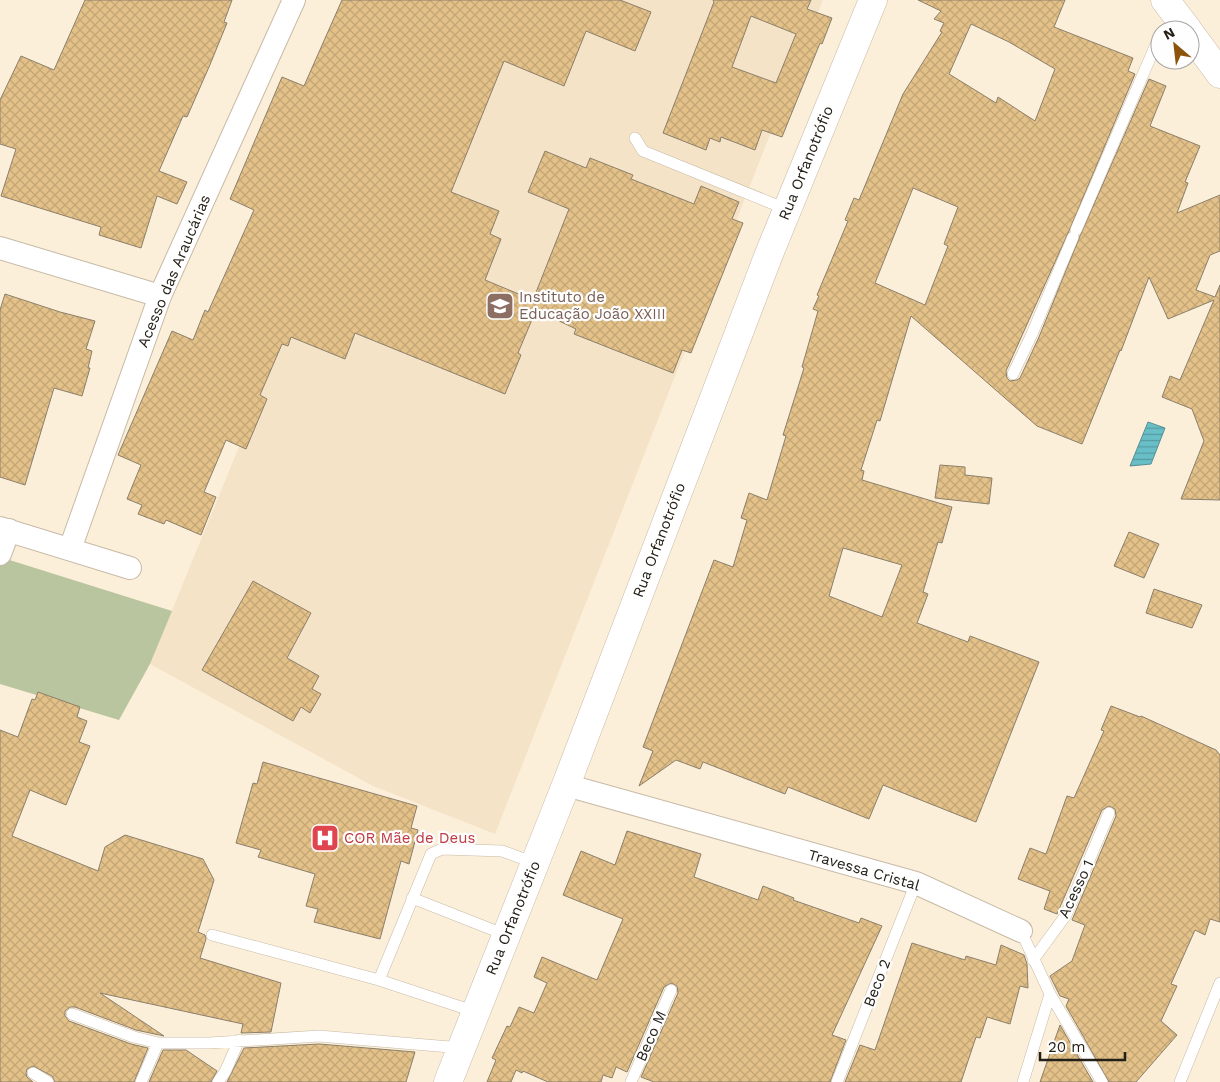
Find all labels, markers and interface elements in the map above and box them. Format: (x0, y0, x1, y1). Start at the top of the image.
north arrow (1150, 20, 1200, 70)
text: N (1161, 24, 1177, 43)
street label: Rua Orfanotrófio (775, 103, 837, 223)
street label: Acesso das Araucárias (134, 192, 214, 350)
place label: Instituto de Educação João XXIII (519, 288, 666, 323)
school or university icon: Instituto de Educação João XXIII (485, 291, 515, 321)
street label: Rua Orfanotrófio (629, 480, 689, 600)
hospital icon: COR Mãe de Deus (310, 823, 340, 853)
place label: COR Mãe de Deus (344, 829, 475, 847)
street label: Travessa Cristal (806, 845, 922, 895)
street label: Acesso 1 (1055, 857, 1097, 921)
street label: Rua Orfanotrófio (482, 858, 544, 978)
street label: Beco 2 (860, 957, 894, 1009)
street label: Beco M (632, 1008, 670, 1064)
scale bar (1040, 1030, 1125, 1062)
text: 20 m (1048, 1038, 1086, 1056)

